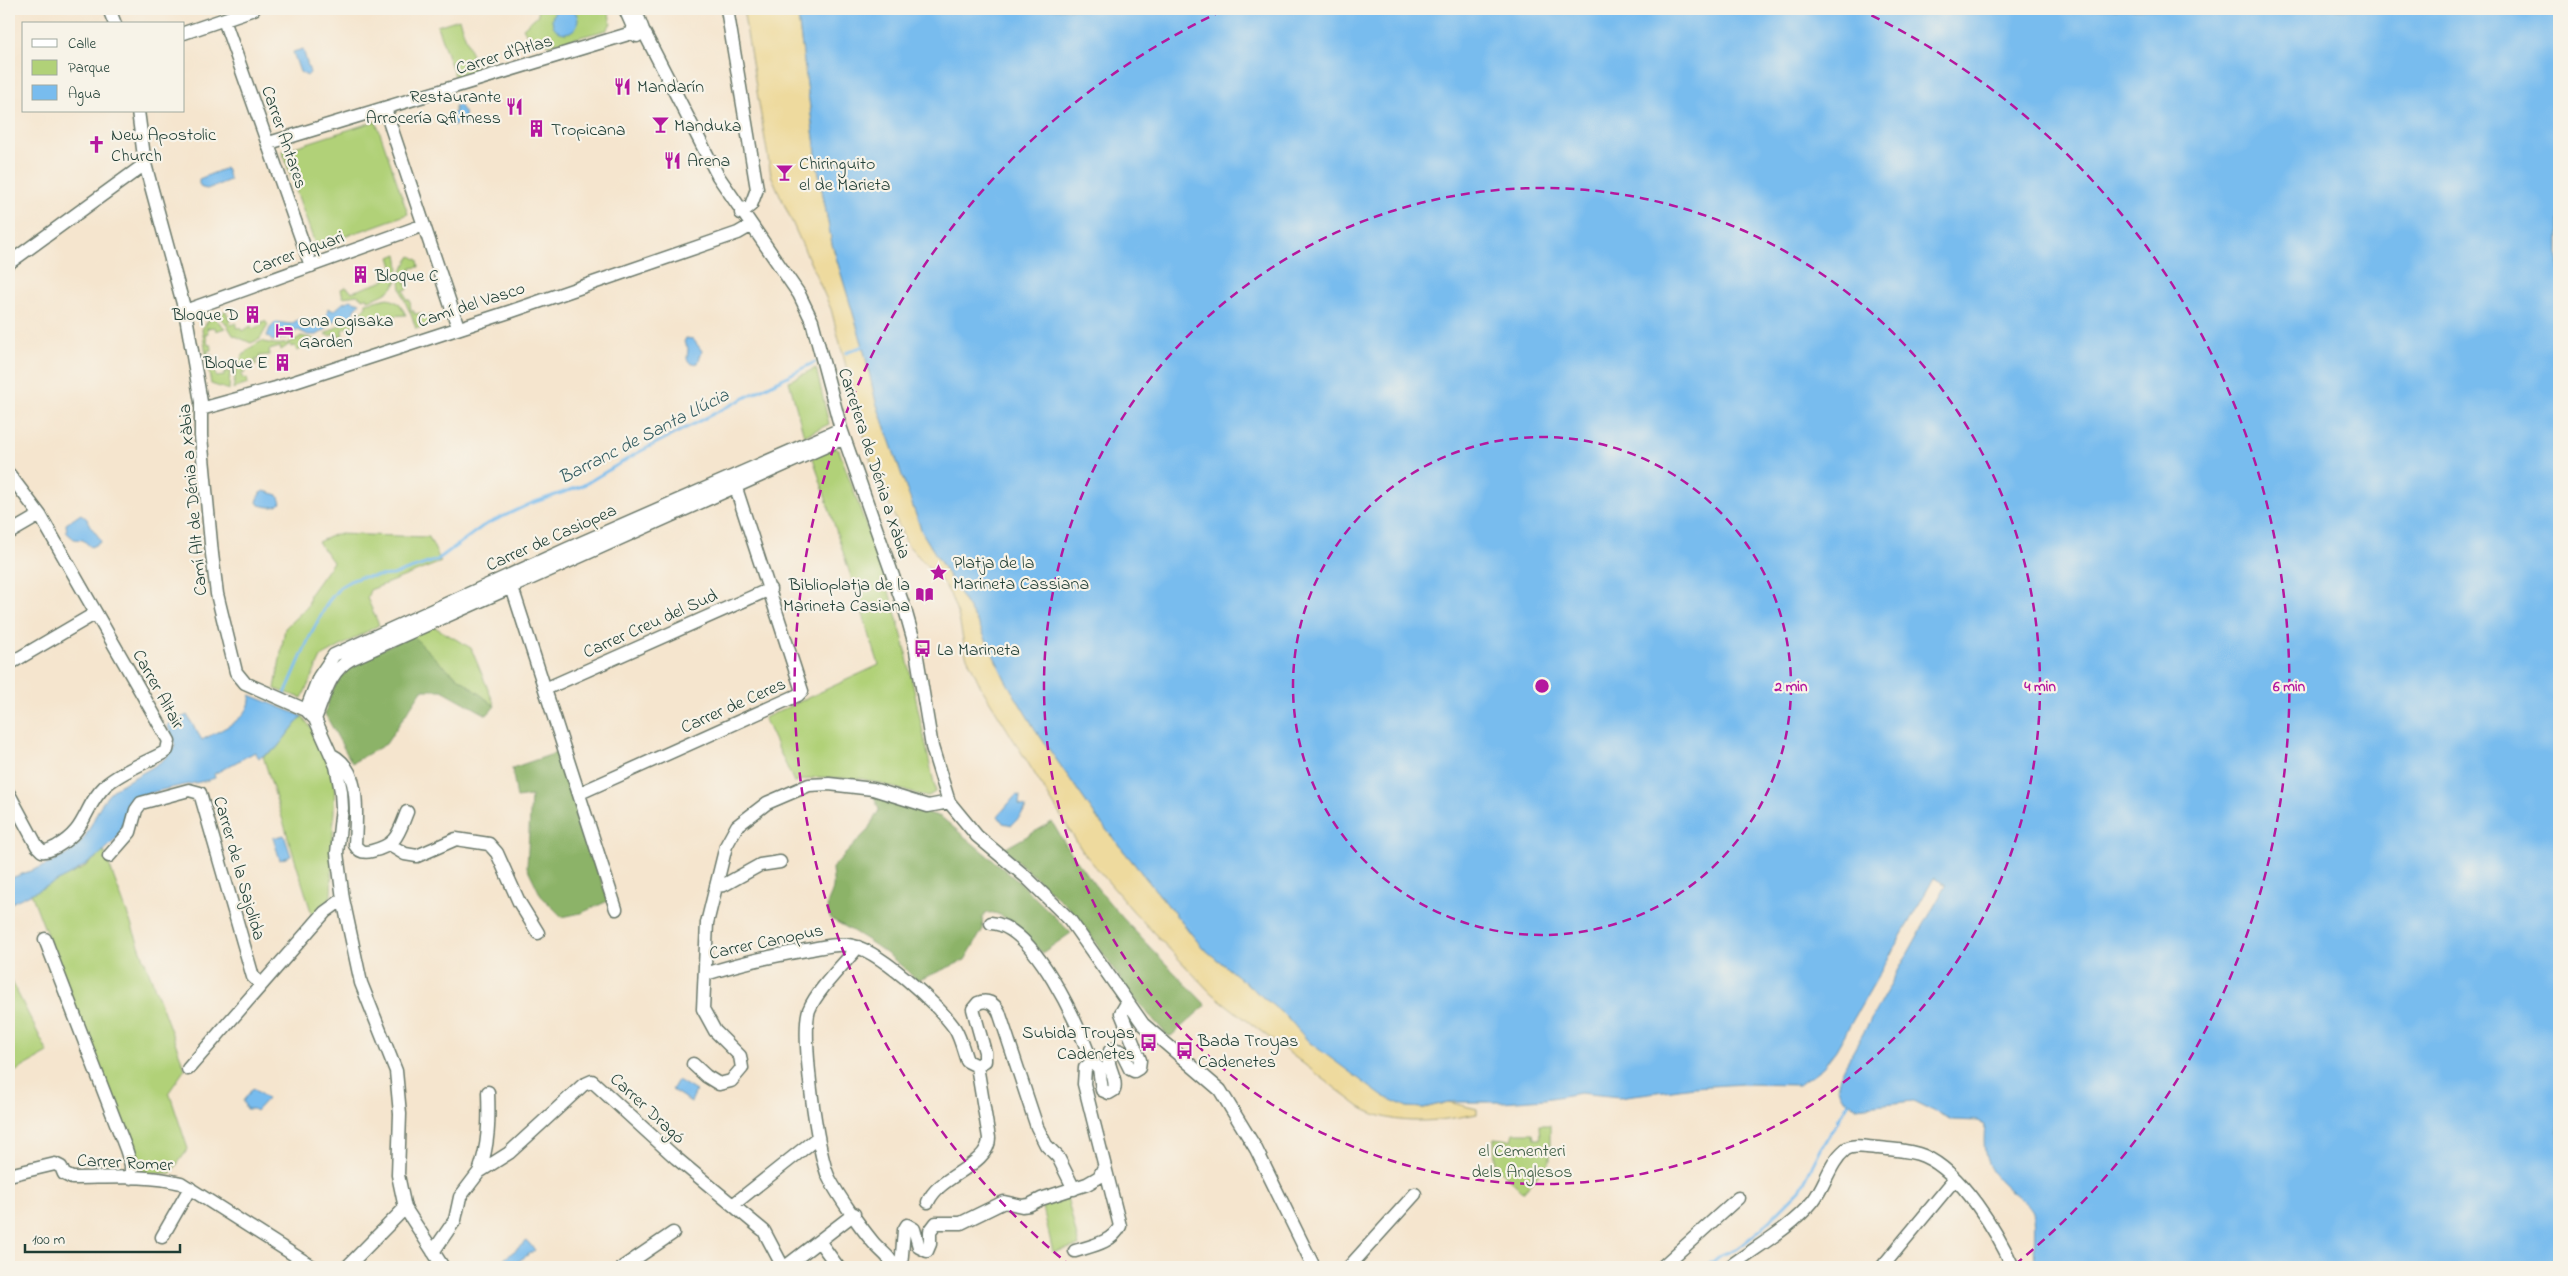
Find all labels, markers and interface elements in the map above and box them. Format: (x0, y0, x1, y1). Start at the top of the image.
legend (22, 22, 185, 112)
street label: Carrer d'Atlas (453, 29, 556, 83)
text: Calle (68, 33, 96, 55)
text: Parque (68, 57, 110, 79)
place label: Mandarín (637, 75, 704, 101)
restaurant icon: Mandarín (613, 76, 633, 96)
text: Agua (68, 83, 101, 106)
street label: Carrer Antares (253, 83, 313, 193)
place label: Restaurante Arrocería Qfitness (366, 85, 502, 132)
restaurant icon: Restaurante Arrocería Qfitness (505, 96, 525, 116)
place label: Manduka (674, 114, 741, 140)
bar icon: Manduka (650, 115, 670, 135)
place label: Tropicana (551, 118, 626, 144)
building icon: Tropicana (527, 119, 547, 139)
place label: New Apostolic Church (111, 123, 216, 170)
church icon: New Apostolic Church (87, 134, 107, 154)
place label: Arena (687, 149, 730, 175)
restaurant icon: Arena (663, 150, 683, 170)
place label: Chiringuito el de Marieta (799, 152, 891, 199)
bar icon: Chiringuito el de Marieta (775, 163, 795, 183)
street label: Carrer Aquari (249, 225, 348, 283)
place label: Bloque C (374, 264, 439, 290)
building icon: Bloque C (351, 265, 371, 285)
street label: Camí del Vasco (414, 276, 529, 336)
place label: Bloque D (171, 303, 239, 329)
building icon: Bloque D (243, 304, 263, 324)
place label: Ona Ogisaka Garden (299, 309, 394, 356)
hotel icon: Ona Ogisaka Garden (275, 320, 295, 340)
place label: Bloque E (202, 351, 268, 377)
building icon: Bloque E (272, 352, 292, 372)
street label: Carretera de Dénia a Xàbia (830, 365, 916, 562)
water label: Barranc de Santa Llúcia (554, 382, 735, 492)
street label: Camí Alt de Dénia a Xàbia (173, 403, 215, 597)
street label: Carrer de Casiopea (482, 498, 621, 579)
place label: Platja de la Marineta Cassiana (953, 551, 1089, 598)
place icon: Platja de la Marineta Cassiana (929, 562, 949, 582)
place label: Biblioplatja de la Marineta Casiana (783, 573, 910, 620)
street label: Carrer Creu del Sud (579, 584, 722, 666)
library icon: Biblioplatja de la Marineta Casiana (914, 584, 934, 604)
place label: La Marineta (937, 638, 1020, 664)
bus stop icon: La Marineta (913, 639, 933, 659)
street label: Carrer Altair (125, 645, 190, 735)
street label: Carrer de Ceres (677, 672, 790, 742)
text: 2 min (1774, 676, 1808, 698)
text: 4 min (2023, 676, 2056, 698)
text: 6 min (2272, 676, 2306, 698)
centre of rings (1533, 677, 1551, 695)
street label: Carrer de la Sajolida (205, 794, 271, 944)
street label: Carrer Canopus (707, 918, 826, 968)
place label: Subida Troyas Cadenetes (1022, 1021, 1135, 1068)
place label: Bada Troyas Cadenetes (1197, 1029, 1298, 1076)
bus stop icon: Subida Troyas Cadenetes (1139, 1032, 1159, 1052)
bus stop icon: Bada Troyas Cadenetes (1174, 1040, 1194, 1060)
street label: Carrer Dragó (602, 1068, 690, 1152)
park label: el Cementeri dels Anglesos (1472, 1139, 1572, 1187)
street label: Carrer Romer (76, 1149, 174, 1180)
scale bar (25, 1221, 180, 1253)
text: 100 m (32, 1229, 65, 1251)

